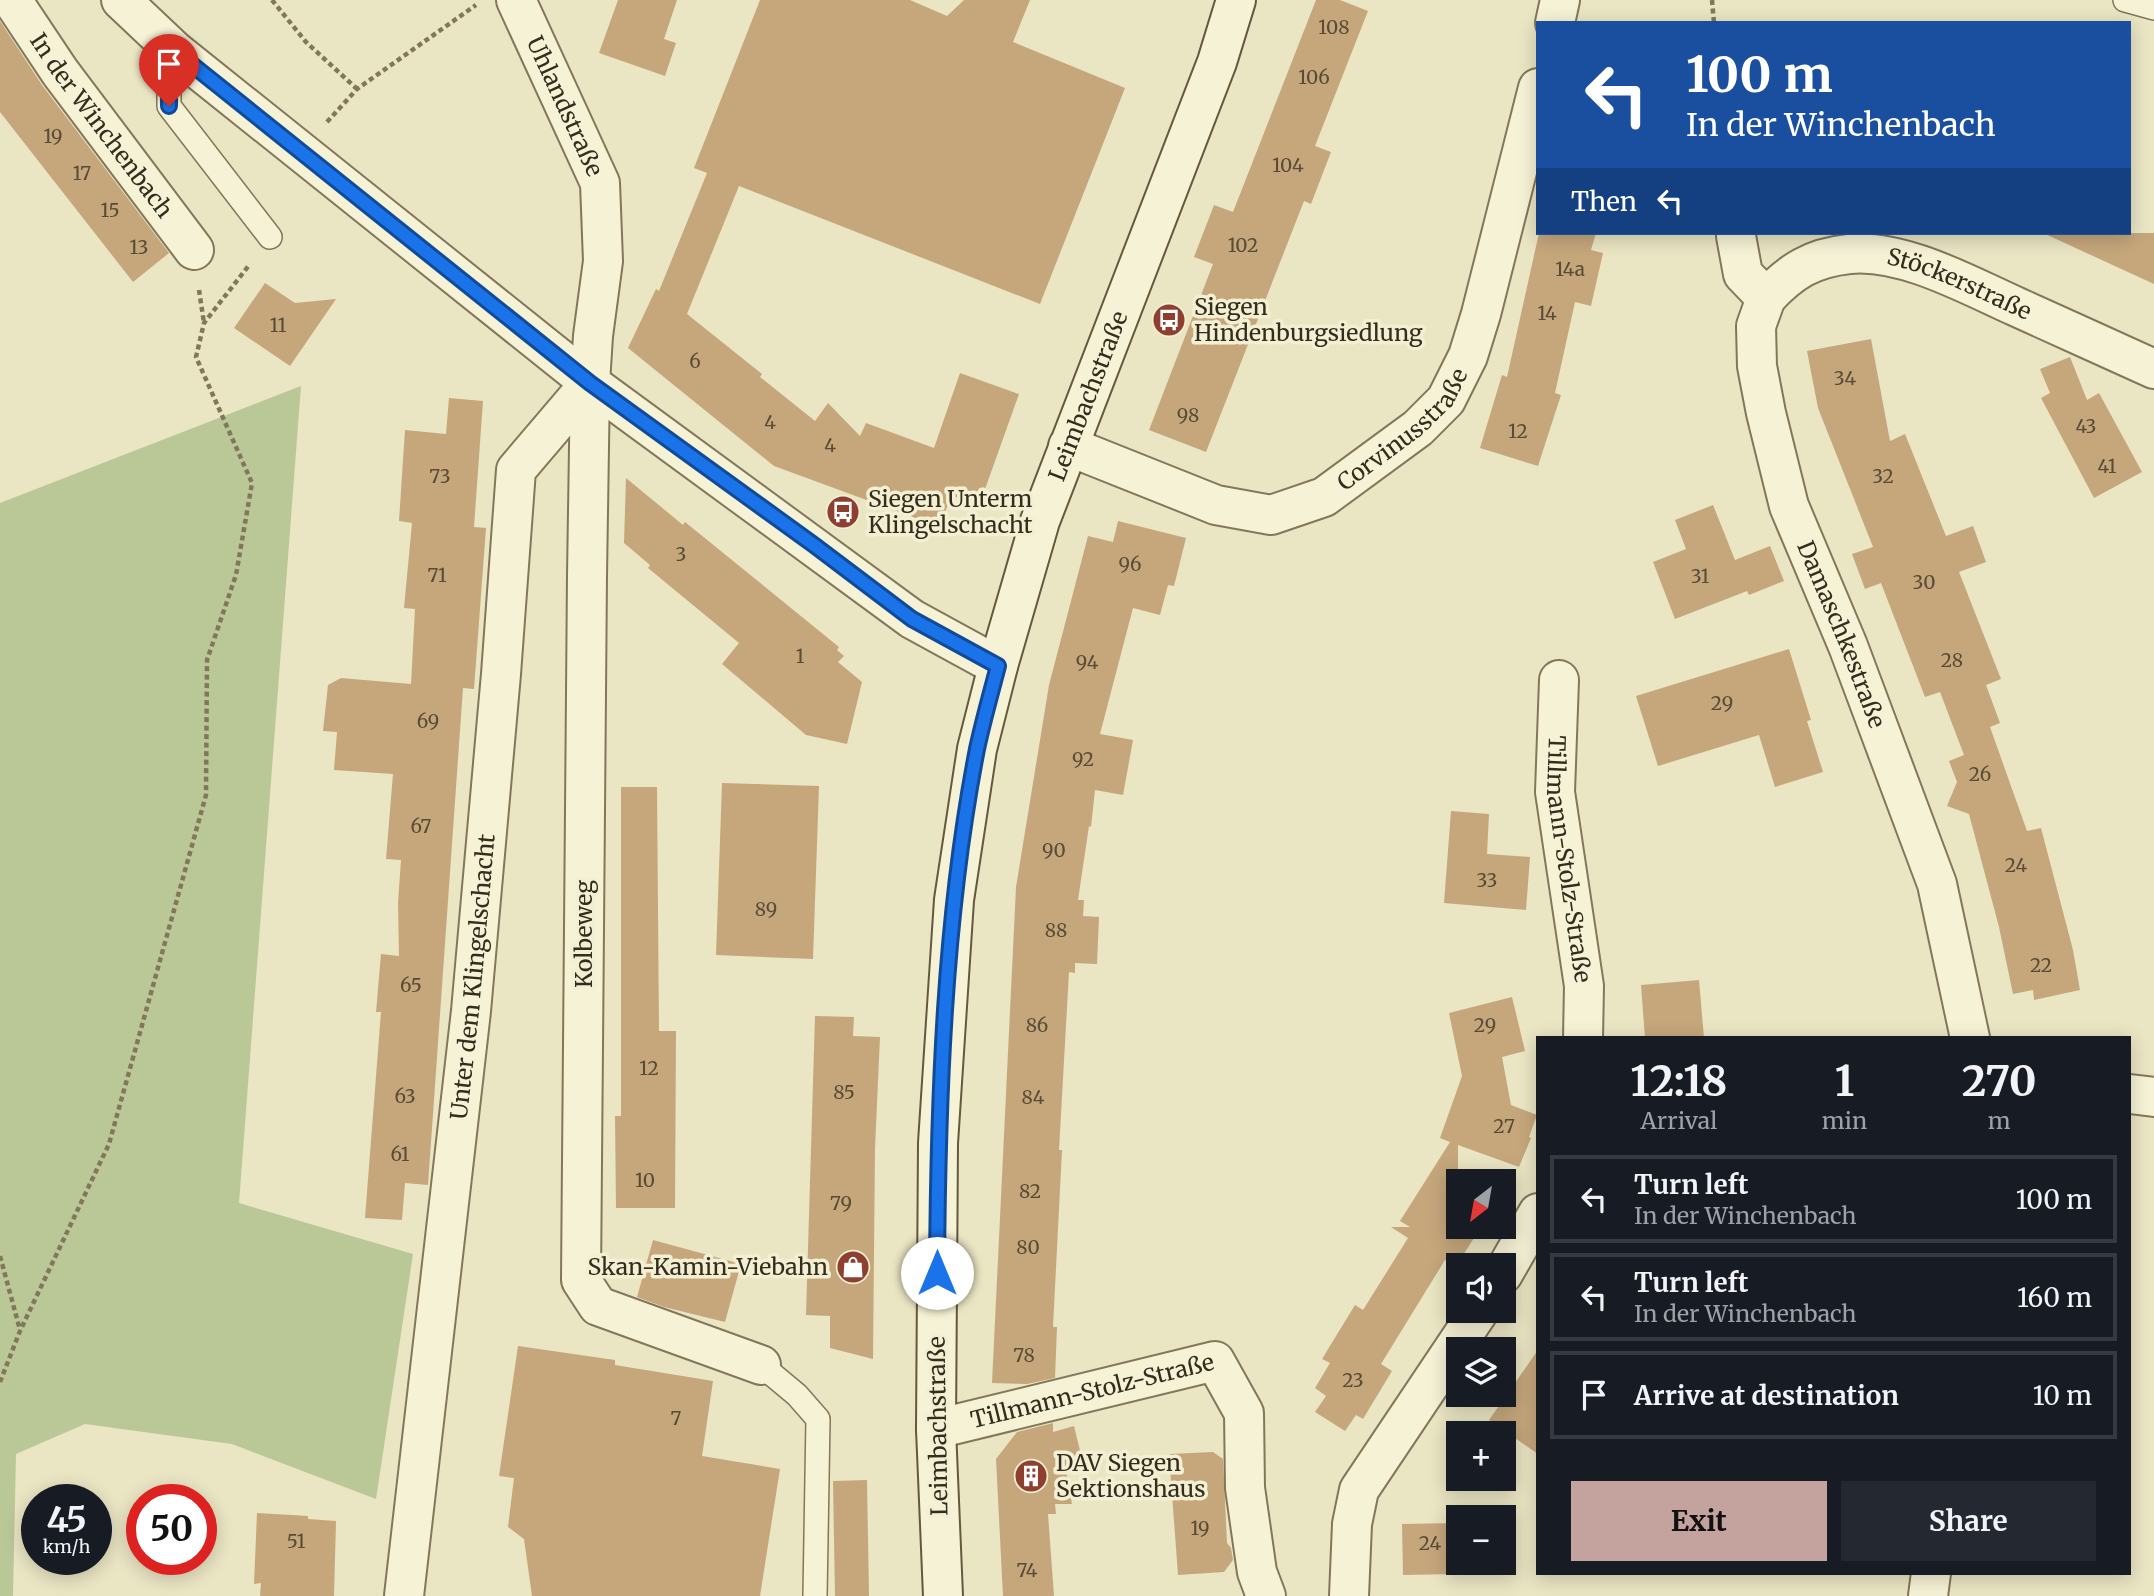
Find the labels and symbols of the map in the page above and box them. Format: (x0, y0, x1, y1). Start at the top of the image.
house number: 108 (1318, 15, 1350, 39)
street label: In der Winchenbach (24, 27, 180, 223)
street label: Uhlandstraße (521, 31, 610, 181)
pin (139, 34, 199, 106)
house number: 106 (1298, 65, 1330, 89)
house number: 19 (43, 124, 63, 148)
house number: 104 (1272, 153, 1304, 177)
house number: 17 (73, 161, 91, 185)
house number: 15 (100, 198, 120, 222)
house number: 102 (1228, 233, 1258, 257)
house number: 13 (130, 235, 148, 259)
street label: Stöckerstraße (1884, 241, 2036, 326)
house number: 14a (1555, 257, 1585, 281)
place label: Siegen Hindenburgsiedlung (1194, 292, 1423, 347)
bus stop icon: Siegen Hindenburgsiedlung (1150, 301, 1188, 339)
house number: 14 (1537, 301, 1557, 325)
street label: Leimbachstraße (1042, 307, 1134, 485)
house number: 11 (270, 313, 287, 337)
house number: 6 (689, 349, 701, 373)
street label: Corvinusstraße (1331, 363, 1474, 497)
house number: 34 (1834, 366, 1856, 390)
house number: 98 (1177, 403, 1199, 427)
house number: 4 (764, 410, 776, 434)
house number: 43 (2076, 414, 2096, 438)
house number: 12 (1508, 419, 1528, 443)
house number: 4 (824, 433, 836, 457)
house number: 41 (2098, 454, 2117, 478)
house number: 73 (429, 464, 451, 488)
house number: 32 (1872, 464, 1894, 488)
place label: Siegen Unterm Klingelschacht (868, 484, 1033, 539)
bus stop icon: Siegen Unterm Klingelschacht (824, 493, 862, 531)
street label: Damaschkestraße (1791, 536, 1892, 732)
house number: 3 (676, 542, 686, 566)
house number: 96 (1119, 552, 1141, 576)
house number: 71 (427, 563, 447, 587)
house number: 31 (1691, 564, 1710, 588)
house number: 30 (1913, 570, 1935, 594)
house number: 1 (796, 644, 805, 668)
house number: 28 (1941, 648, 1963, 672)
house number: 94 (1076, 650, 1099, 674)
house number: 29 (1711, 691, 1733, 715)
house number: 69 (417, 709, 439, 733)
street label: Tillmann-Stolz-Straße (1541, 735, 1598, 985)
house number: 92 (1072, 747, 1094, 771)
house number: 26 (1969, 762, 1991, 786)
house number: 67 (411, 814, 432, 838)
street label: Unter dem Klingelschacht (444, 833, 501, 1121)
house number: 90 (1042, 838, 1066, 862)
house number: 24 (2005, 853, 2028, 877)
house number: 33 (1477, 868, 1497, 892)
street label: Kolbeweg (569, 880, 598, 988)
house number: 89 (755, 897, 777, 921)
house number: 88 (1045, 918, 1067, 942)
house number: 22 (2030, 953, 2052, 977)
house number: 65 (400, 973, 422, 997)
house number: 86 (1026, 1013, 1048, 1037)
house number: 29 (1474, 1013, 1496, 1037)
house number: 12 (639, 1056, 659, 1080)
house number: 85 (833, 1080, 855, 1104)
house number: 63 (394, 1084, 416, 1108)
house number: 84 (1022, 1085, 1045, 1109)
house number: 27 (1493, 1114, 1515, 1138)
house number: 61 (391, 1142, 410, 1166)
house number: 10 (635, 1168, 655, 1192)
north arrow (1446, 1169, 1516, 1239)
house number: 82 (1019, 1179, 1041, 1203)
house number: 79 (830, 1191, 852, 1215)
house number: 80 (1016, 1235, 1040, 1259)
position arrow (900, 1236, 974, 1310)
shop icon: Skan-Kamin-Viebahn (834, 1248, 872, 1286)
place label: Skan-Kamin-Viebahn (588, 1252, 828, 1281)
street label: Leimbachstraße (921, 1336, 954, 1516)
house number: 78 (1013, 1343, 1035, 1367)
street label: Tillmann-Stolz-Straße (968, 1347, 1217, 1434)
house number: 23 (1342, 1368, 1364, 1392)
house number: 7 (671, 1406, 682, 1430)
place label: DAV Siegen Sektionshaus (1056, 1448, 1205, 1503)
building icon: DAV Siegen Sektionshaus (1012, 1457, 1050, 1495)
speed limit sign: 50 (126, 1484, 217, 1575)
house number: 19 (1190, 1516, 1210, 1540)
house number: 51 (287, 1529, 306, 1553)
house number: 24 (1419, 1531, 1442, 1555)
house number: 74 (1017, 1558, 1038, 1582)

